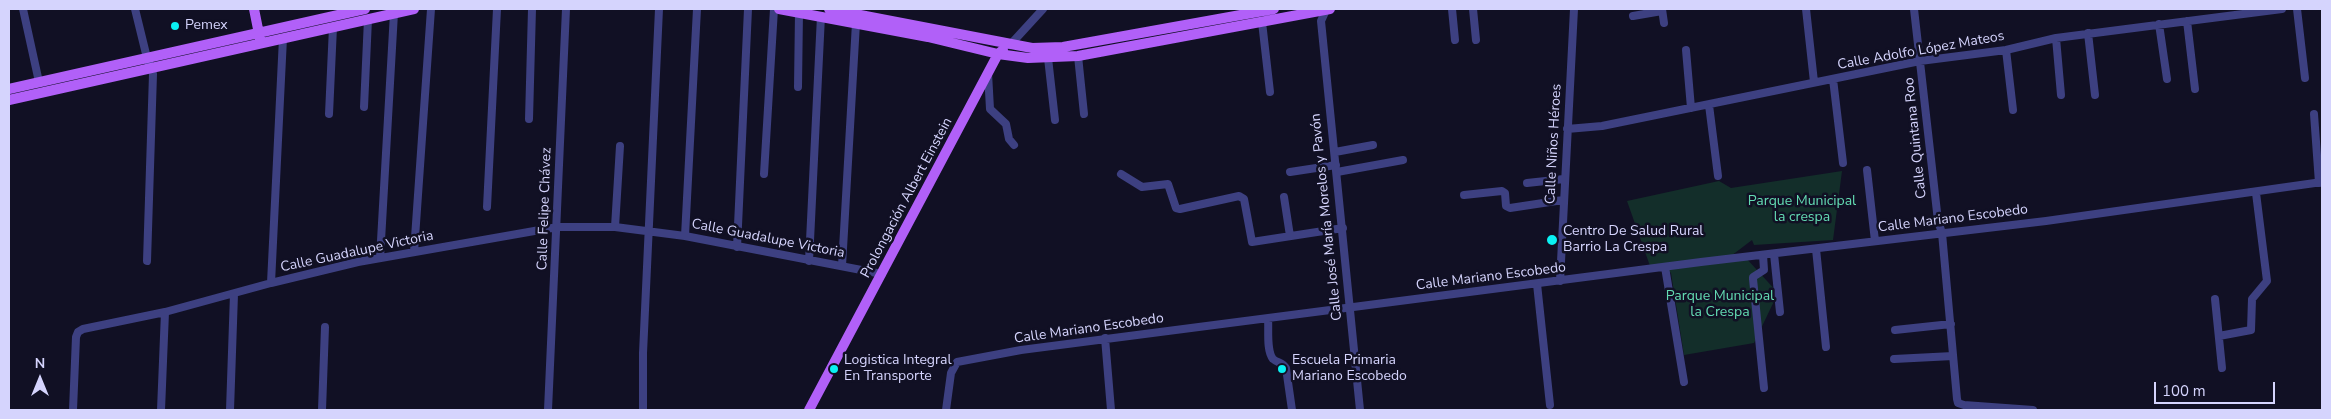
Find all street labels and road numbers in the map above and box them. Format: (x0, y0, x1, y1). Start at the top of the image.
street label: Calle Adolfo López Mateos (1836, 28, 2006, 74)
street label: Calle Quintana Roo (1901, 77, 1931, 199)
street label: Calle Niños Héroes (1542, 83, 1566, 205)
street label: Calle José María Morelos y Pavón (1308, 112, 1346, 322)
street label: Prolongación Albert Einstein (858, 115, 956, 281)
street label: Calle Felipe Chávez (534, 147, 556, 271)
street label: Calle Mariano Escobedo (1877, 201, 2029, 237)
street label: Calle Guadalupe Victoria (690, 216, 846, 262)
street label: Calle Guadalupe Victoria (279, 228, 435, 276)
street label: Calle Mariano Escobedo (1415, 259, 1567, 295)
street label: Calle Mariano Escobedo (1013, 310, 1165, 348)

